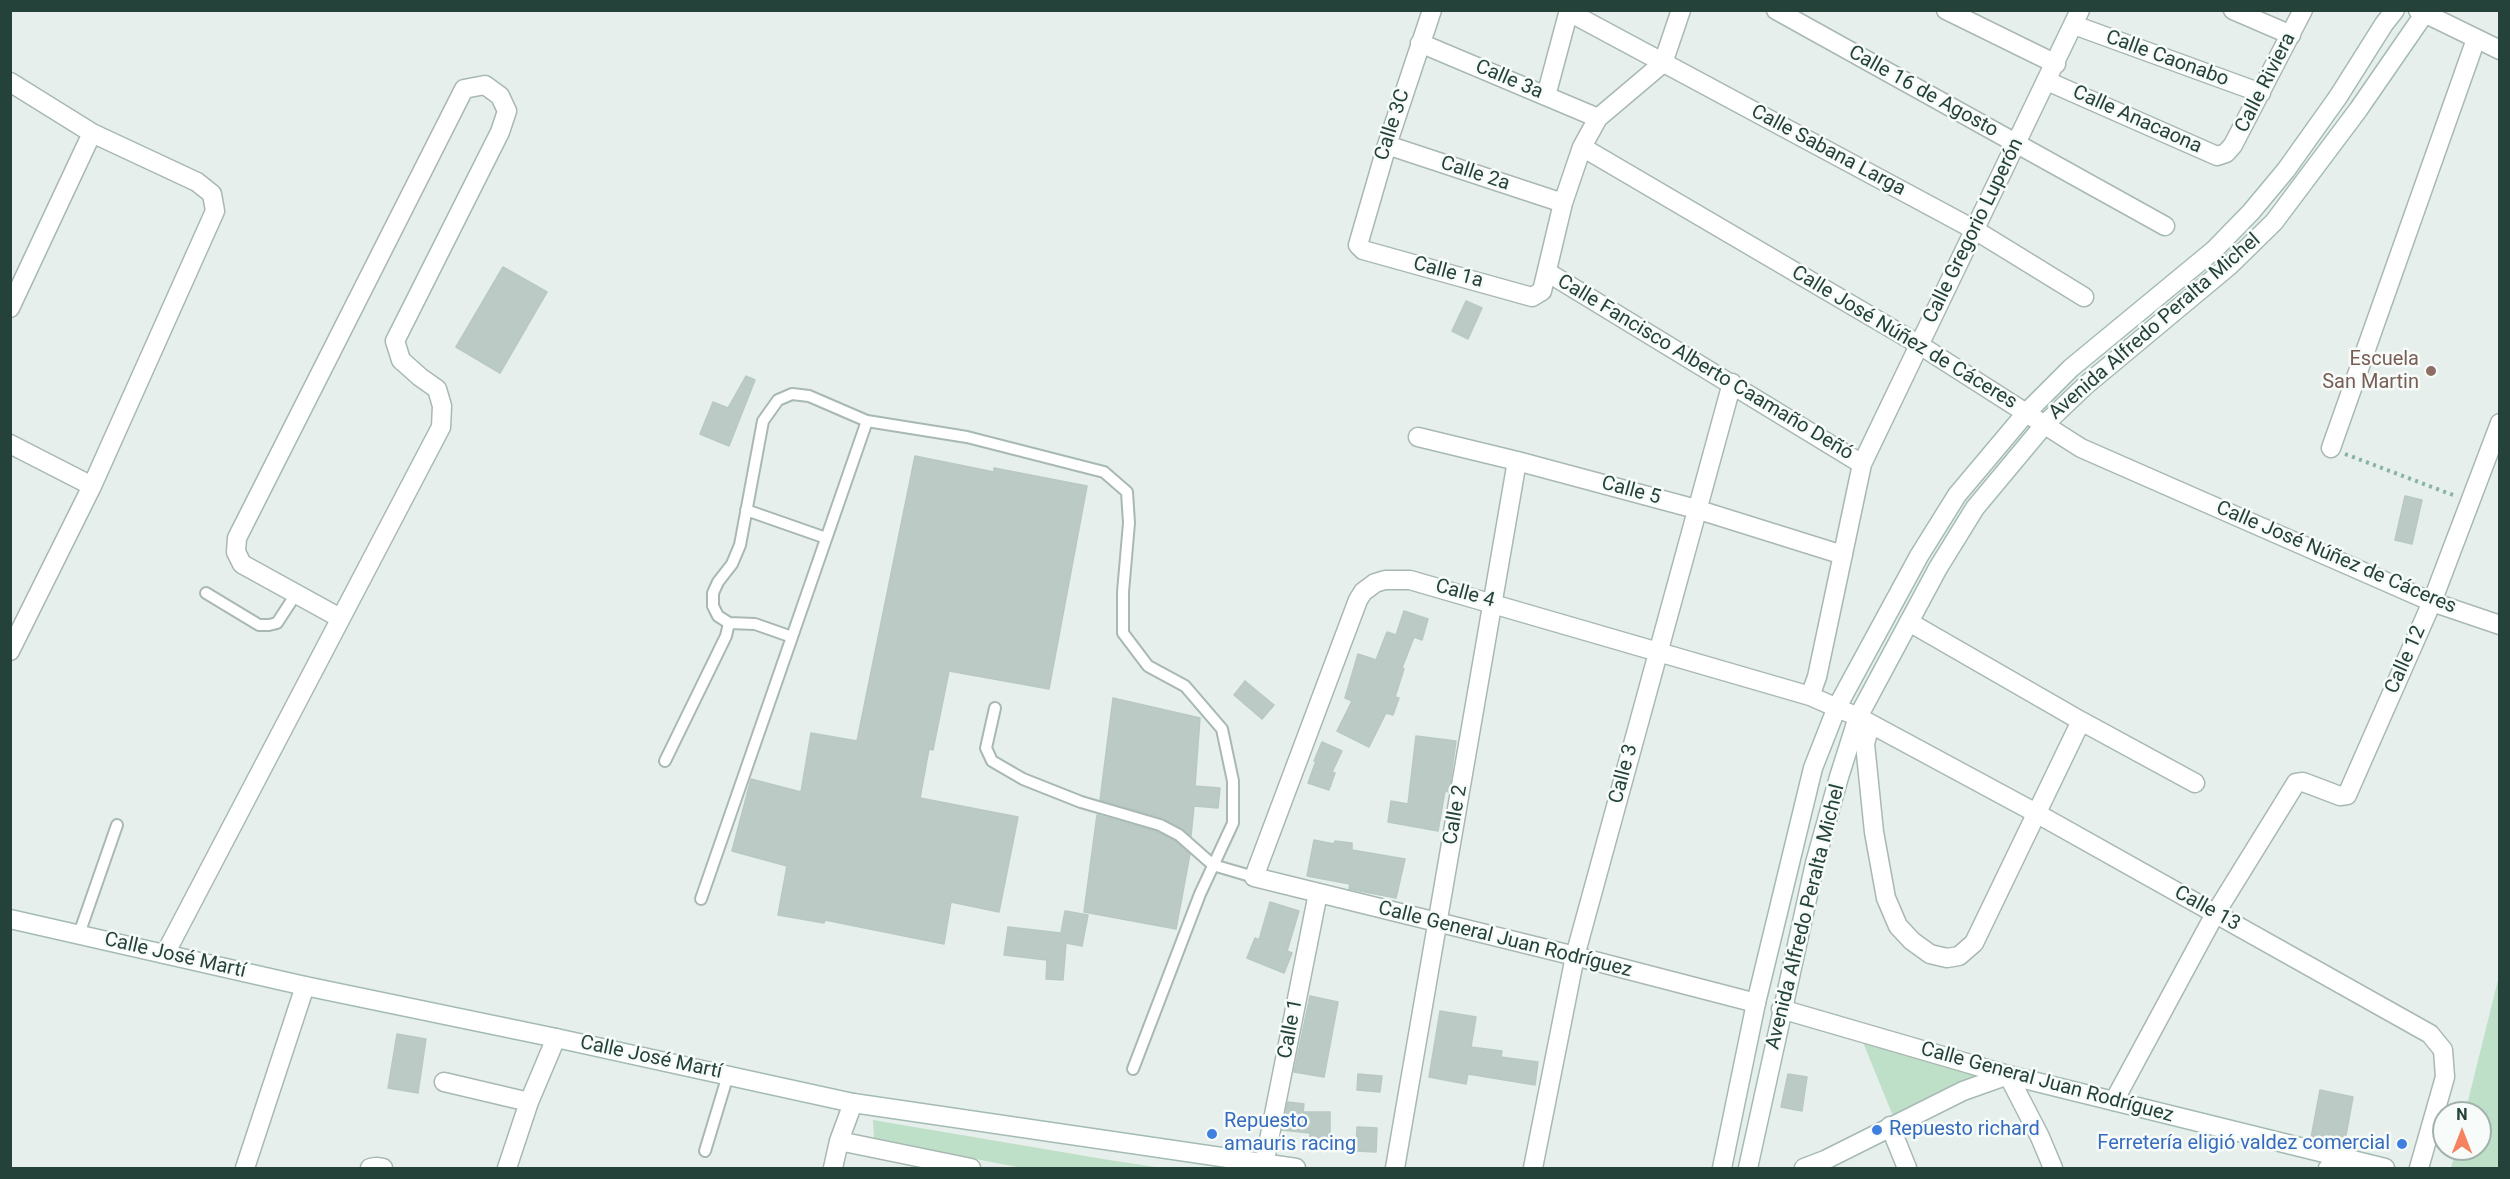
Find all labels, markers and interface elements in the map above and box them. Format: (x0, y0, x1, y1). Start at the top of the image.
street label: Calle Caonabo (2102, 26, 2232, 92)
street label: Calle Riviera (2231, 29, 2301, 137)
street label: Calle 16 de Agosto (1844, 41, 2002, 143)
street label: Calle 3a (1471, 55, 1547, 105)
street label: Calle Anacaona (2069, 81, 2205, 159)
street label: Calle 3C (1370, 86, 1416, 164)
street label: Calle Sabana Larga (1747, 100, 1909, 202)
street label: Calle Gregorio Luperón (1919, 135, 2029, 327)
street label: Calle 2a (1437, 152, 1513, 196)
street label: Avenida Alfredo Peralta Michel (2044, 229, 2266, 425)
street label: Calle 1a (1410, 252, 1486, 294)
street label: Calle José Núñez de Cáceres (1787, 261, 2021, 415)
street label: Calle Fancisco Alberto Caamaño Deñó (1553, 270, 1857, 466)
place label: Escuela San Martin (2322, 348, 2419, 395)
marker: Escuela San Martin (2424, 364, 2438, 378)
street label: Calle 5 (1599, 472, 1663, 510)
street label: Calle José Núñez de Cáceres (2212, 496, 2460, 620)
street label: Calle 4 (1433, 575, 1497, 613)
street label: Calle 12 (2380, 622, 2432, 698)
street label: Calle 3 (1605, 742, 1643, 806)
street label: Avenida Alfredo Peralta Michel (1761, 782, 1851, 1052)
street label: Calle 2 (1439, 783, 1473, 847)
street label: Calle 13 (2170, 881, 2244, 937)
street label: Calle General Juan Rodríguez (1376, 897, 1634, 983)
street label: Calle José Martí (102, 928, 248, 984)
street label: Calle 1 (1273, 997, 1309, 1061)
street label: Calle José Martí (578, 1031, 724, 1085)
street label: Calle General Juan Rodríguez (1918, 1038, 2176, 1128)
north arrow (2432, 1101, 2492, 1161)
text: N (2456, 1105, 2468, 1124)
place label: Repuesto amauris racing (1224, 1110, 1356, 1157)
place label: Repuesto richard (1889, 1118, 2040, 1142)
marker: Repuesto richard (1870, 1123, 1884, 1137)
marker: Repuesto amauris racing (1205, 1127, 1219, 1141)
place label: Ferretería eligió valdez comercial (2097, 1132, 2390, 1156)
marker: Ferretería eligió valdez comercial (2395, 1137, 2409, 1151)

